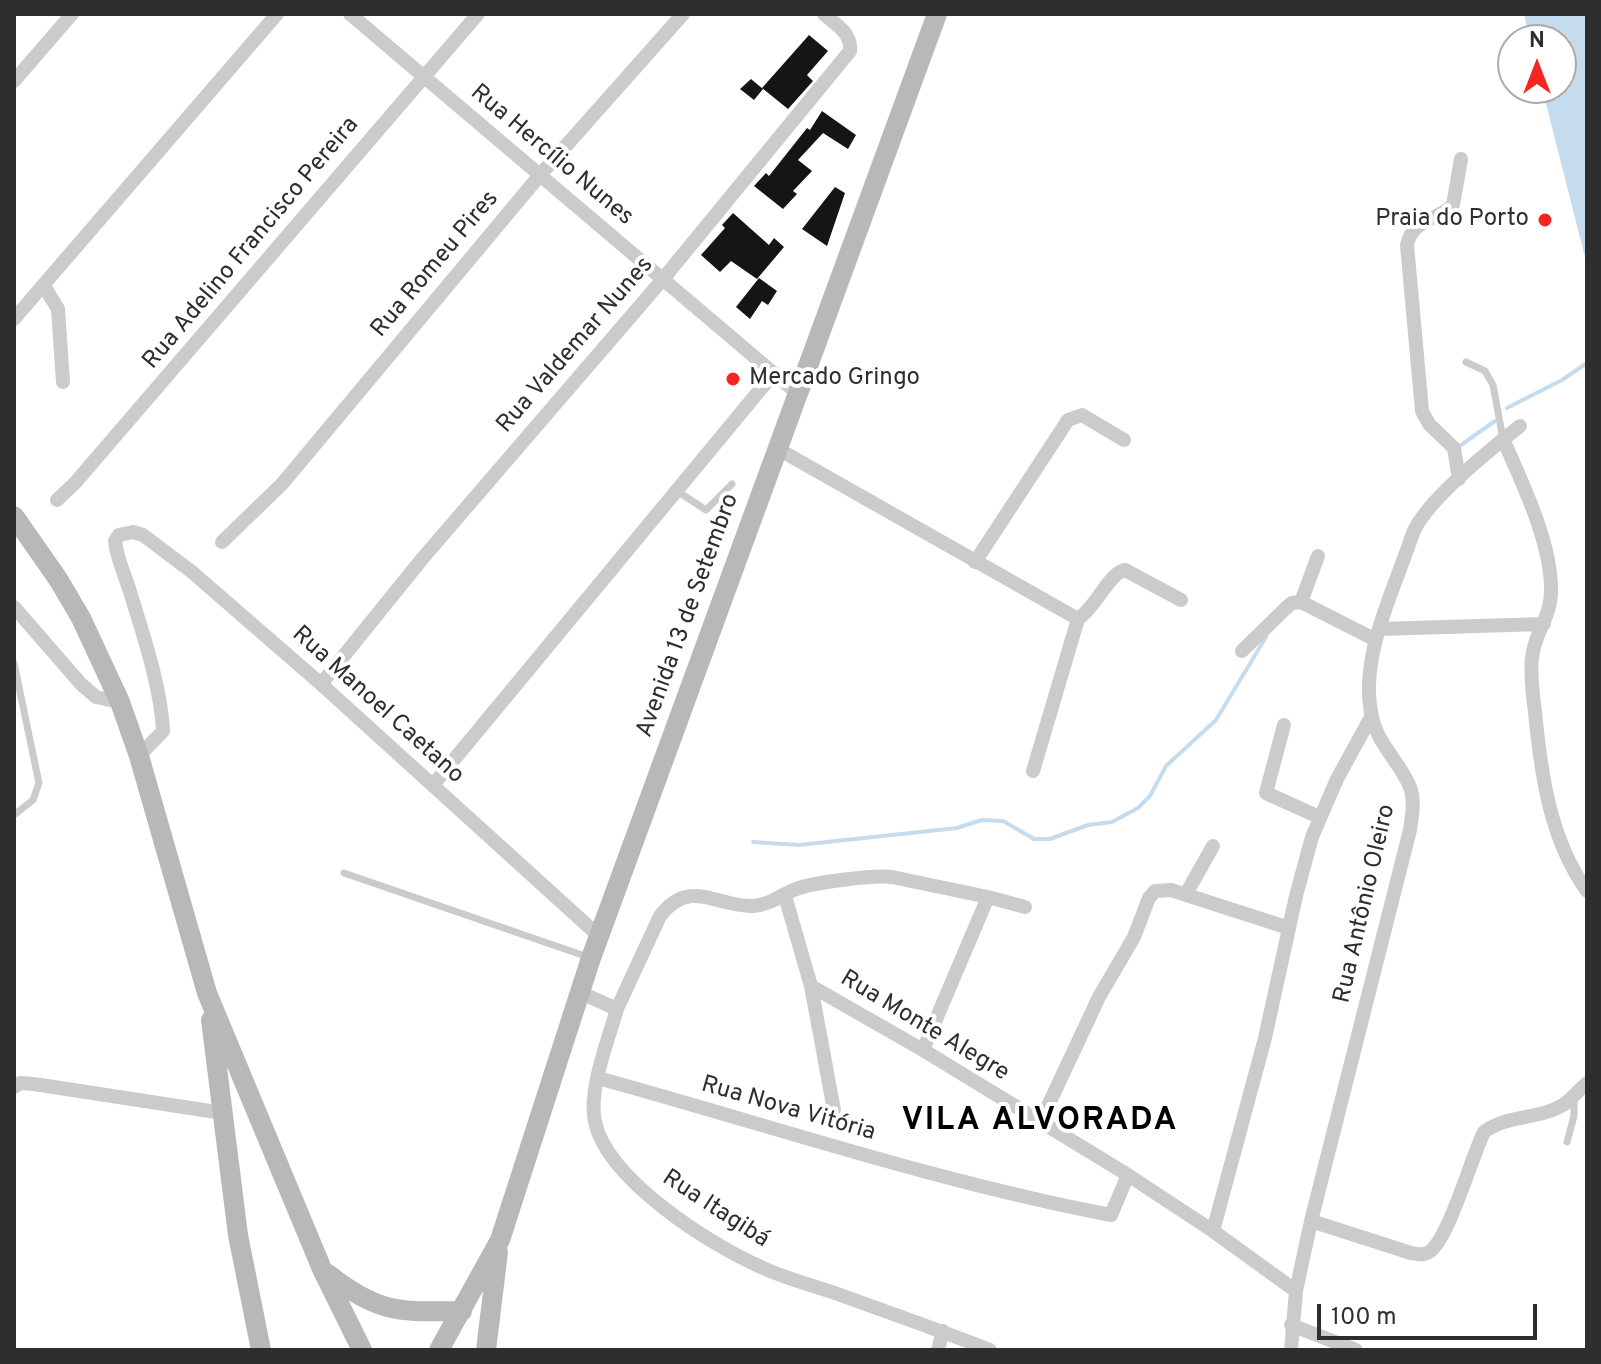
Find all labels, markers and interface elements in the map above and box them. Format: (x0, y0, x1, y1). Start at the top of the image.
north arrow (1497, 24, 1577, 104)
text: N (1529, 28, 1545, 55)
street label: Rua Hercílio Nunes (464, 79, 638, 233)
street label: Rua Adelino Francisco Pereira (138, 112, 366, 376)
street label: Rua Romeu Pires (366, 186, 506, 344)
place label: Praia do Porto (1375, 206, 1529, 234)
marker: Praia do Porto (1536, 211, 1554, 229)
street label: Rua Valdemar Nunes (492, 252, 660, 440)
place label: Mercado Gringo (749, 365, 920, 393)
marker: Mercado Gringo (724, 370, 742, 388)
street label: Avenida 13 de Setembro (631, 490, 747, 742)
street label: Rua Manoel Caetano (285, 621, 469, 791)
street label: Rua Antônio Oleiro (1329, 802, 1403, 1006)
street label: Rua Monte Alegre (834, 965, 1014, 1089)
street label: Rua Nova Vitória (698, 1071, 878, 1149)
district label: VILA ALVORADA (901, 1104, 1179, 1142)
street label: Rua Itagibá (656, 1165, 774, 1255)
scale bar (1321, 1288, 1541, 1338)
text: 100 m (1331, 1303, 1397, 1333)

